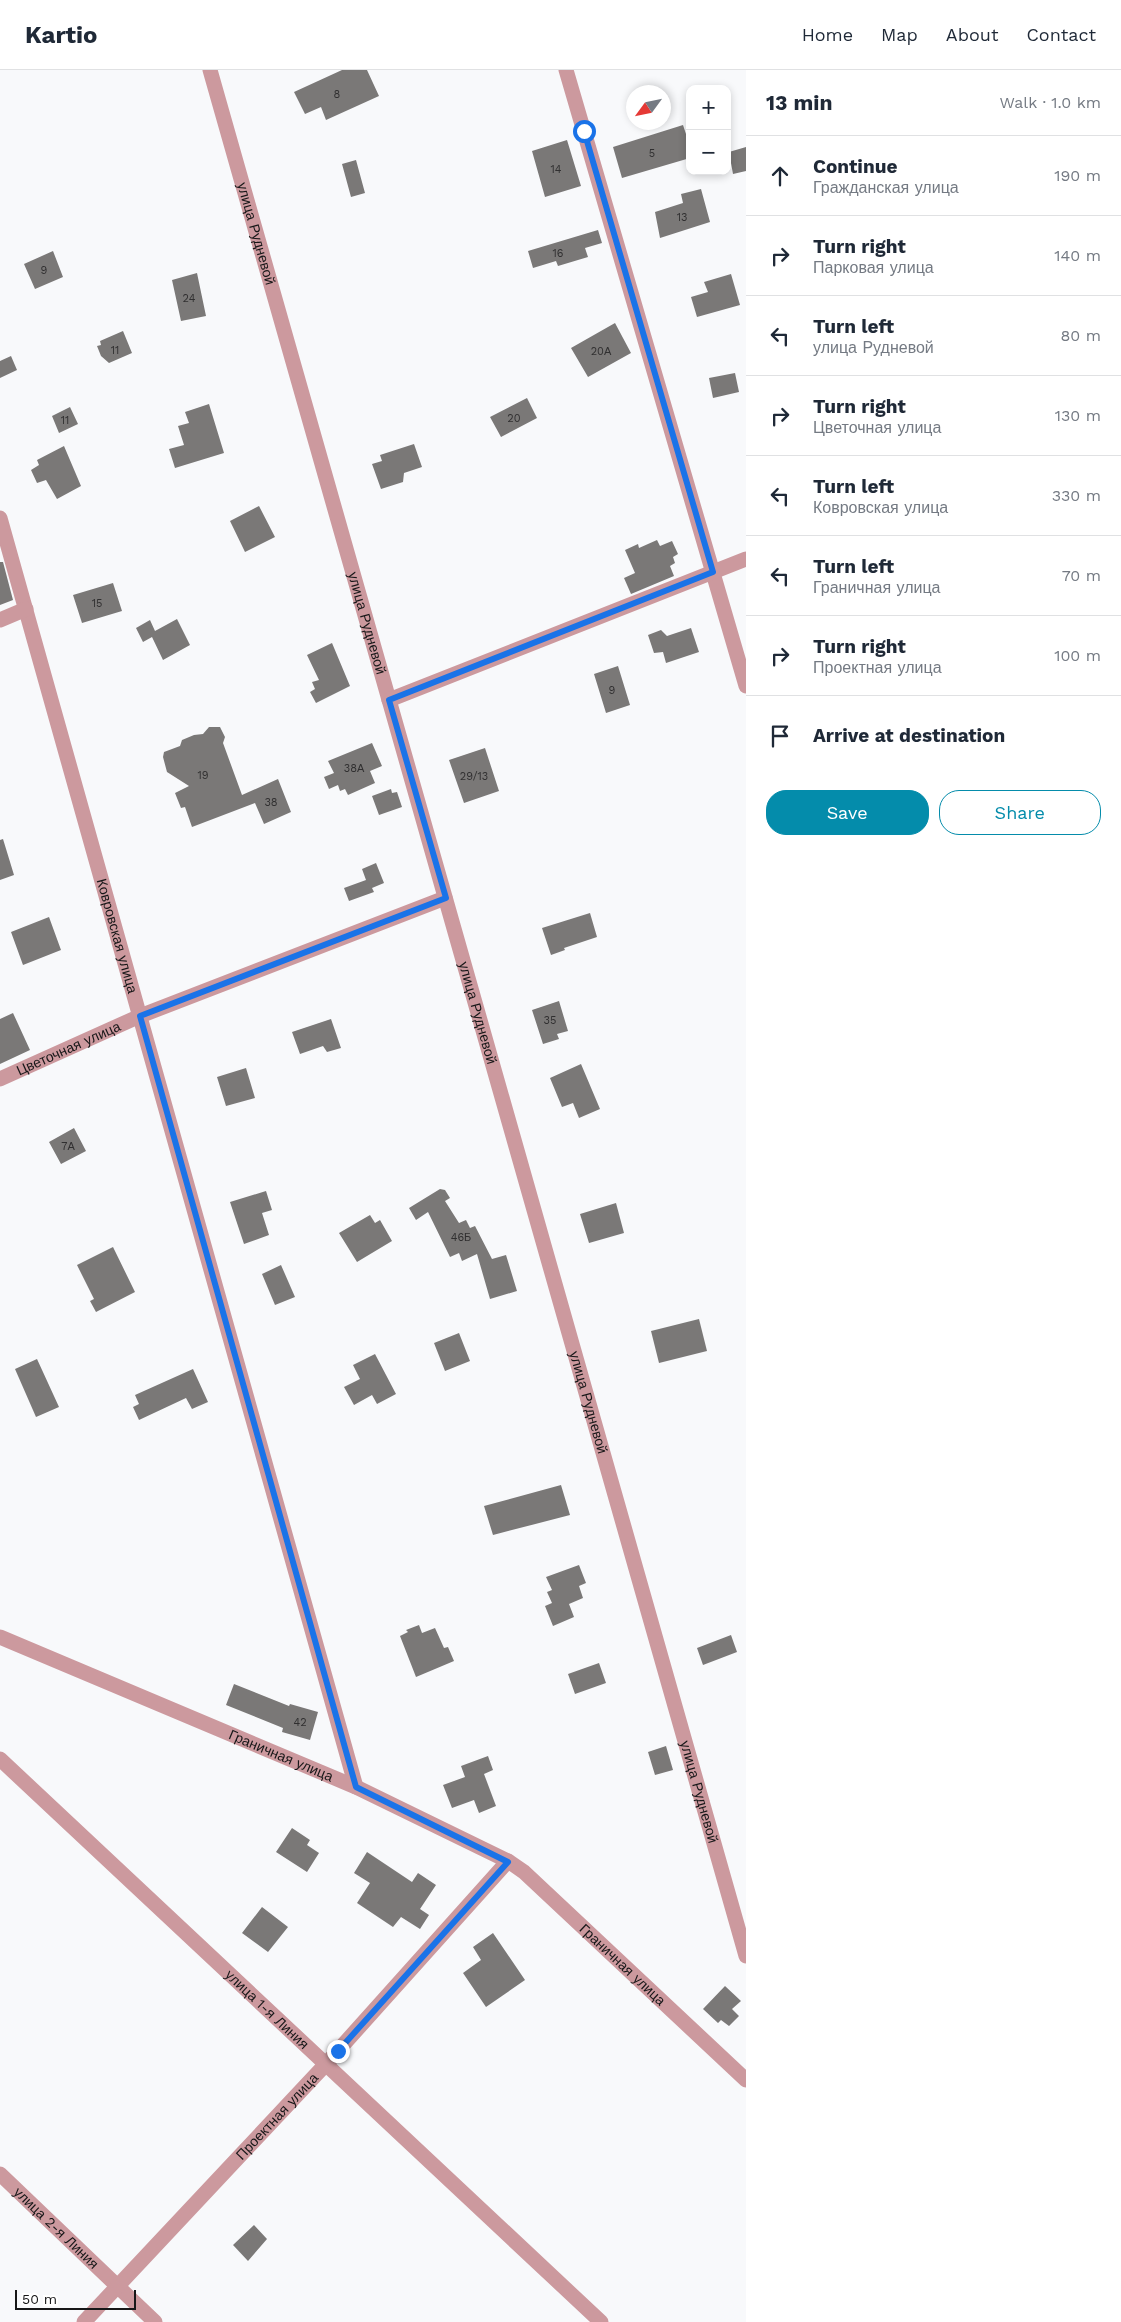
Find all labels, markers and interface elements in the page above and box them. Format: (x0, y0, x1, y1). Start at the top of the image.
text: Kartio (25, 21, 97, 49)
text: Home (802, 24, 853, 45)
text: Map (881, 24, 918, 45)
text: About (946, 24, 998, 45)
text: Contact (1026, 24, 1096, 45)
north arrow (626, 85, 671, 130)
map controls (686, 85, 731, 175)
button: + (686, 85, 731, 130)
house number: 8 (334, 88, 341, 101)
text: 13 min (766, 90, 832, 115)
text: Walk · 1.0 km (1000, 93, 1101, 112)
route start (573, 120, 596, 143)
button: − (686, 130, 731, 175)
house number: 5 (649, 147, 655, 160)
text: Continue (813, 155, 897, 178)
icon: ahead (766, 162, 794, 190)
house number: 14 (550, 163, 562, 176)
text: 190 m (1054, 166, 1101, 185)
text: Гражданская улица (813, 178, 959, 197)
street label: улица Рудневой (234, 180, 279, 287)
house number: 13 (677, 211, 687, 224)
text: Turn right (813, 235, 906, 258)
icon: right (766, 242, 794, 270)
text: 140 m (1054, 246, 1101, 265)
house number: 16 (553, 247, 564, 260)
text: Парковая улица (813, 258, 934, 277)
house number: 9 (41, 264, 48, 277)
house number: 24 (183, 292, 196, 305)
text: Turn left (813, 315, 894, 338)
icon: left (766, 322, 794, 350)
text: 80 m (1060, 326, 1101, 345)
text: улица Рудневой (813, 338, 934, 357)
house number: 11 (111, 344, 119, 357)
house number: 20А (591, 345, 612, 358)
text: Turn right (813, 395, 906, 418)
icon: right (766, 402, 794, 430)
text: 130 m (1055, 406, 1101, 425)
house number: 20 (507, 412, 521, 425)
house number: 11 (61, 414, 69, 427)
text: Цветочная улица (813, 418, 941, 437)
text: Turn left (813, 475, 894, 498)
icon: left (766, 482, 794, 510)
text: 330 m (1052, 486, 1101, 505)
text: Ковровская улица (813, 498, 948, 517)
text: Turn left (813, 555, 894, 578)
icon: left (766, 562, 794, 590)
text: 70 m (1062, 566, 1101, 585)
street label: улица Рудневой (345, 570, 389, 676)
text: Граничная улица (813, 578, 941, 597)
house number: 15 (92, 597, 102, 610)
text: Turn right (813, 635, 906, 658)
icon: right (766, 642, 794, 670)
text: 100 m (1054, 646, 1101, 665)
text: Проектная улица (813, 658, 942, 677)
house number: 9 (609, 684, 616, 697)
icon: arrive (766, 722, 794, 750)
text: Arrive at destination (813, 724, 1005, 747)
house number: 38А (344, 762, 365, 775)
house number: 19 (197, 769, 209, 782)
house number: 29/13 (460, 770, 488, 783)
button: Save (766, 790, 929, 835)
button: Share (939, 790, 1101, 835)
house number: 38 (264, 796, 278, 809)
street label: Ковровская улица (94, 877, 141, 995)
street label: улица Рудневой (456, 960, 500, 1066)
house number: 35 (544, 1014, 556, 1027)
street label: Цветочная улица (14, 1018, 123, 1079)
house number: 7А (61, 1140, 75, 1153)
house number: 46Б (451, 1231, 471, 1244)
street label: улица Рудневой (566, 1349, 611, 1455)
house number: 42 (293, 1716, 307, 1729)
street label: Граничная улица (227, 1726, 336, 1785)
street label: улица Рудневой (677, 1739, 721, 1845)
street label: Граничная улица (576, 1920, 669, 2009)
street label: улица 1-я Линия (222, 1966, 312, 2052)
route end (327, 2040, 350, 2063)
street label: Проектная улица (233, 2070, 321, 2163)
street label: улица 2-я Линия (11, 2184, 102, 2272)
scale bar (15, 2287, 136, 2310)
text: 50 m (22, 2291, 57, 2307)

